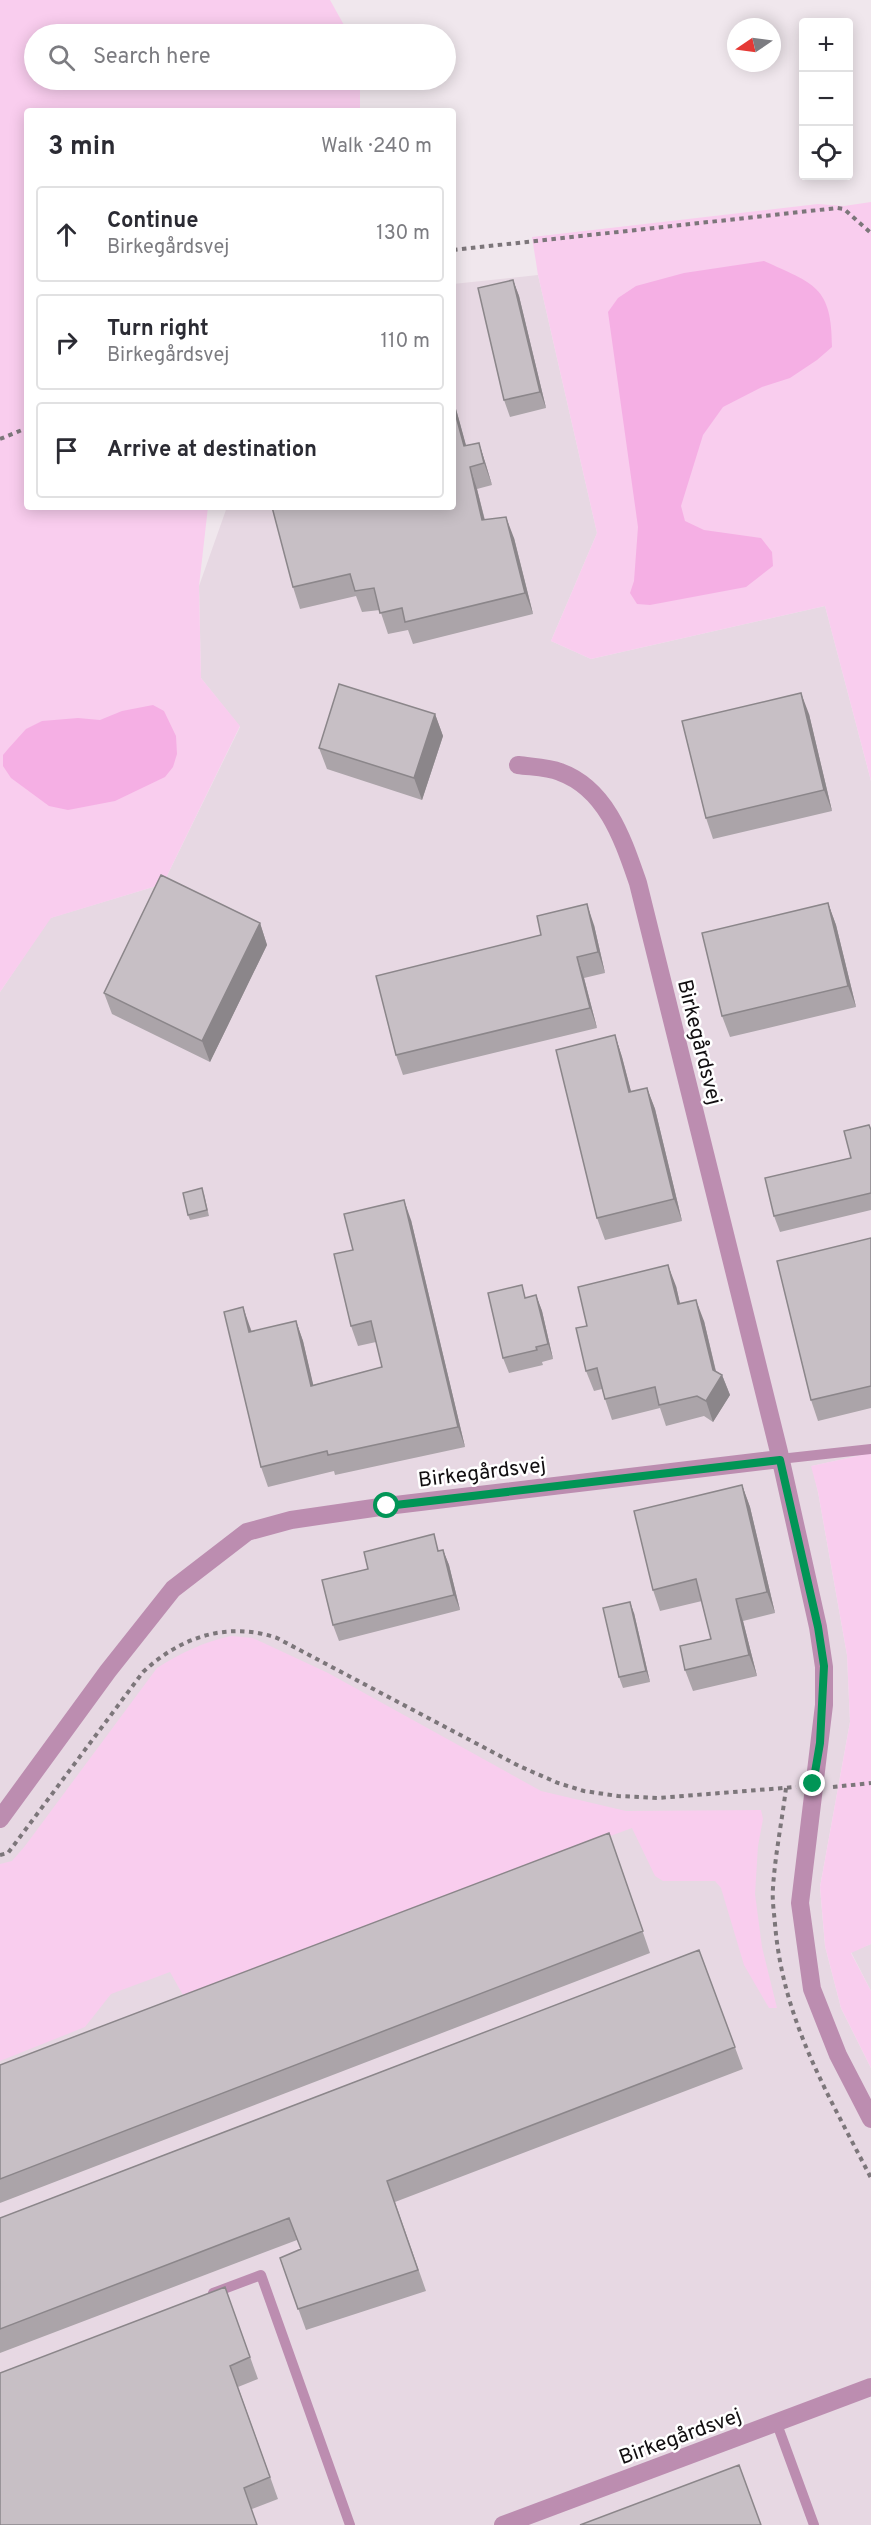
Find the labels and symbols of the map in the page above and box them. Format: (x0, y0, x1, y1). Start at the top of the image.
north arrow (727, 18, 781, 72)
street label: Birkegårdsvej (670, 977, 727, 1108)
street label: Birkegårdsvej (417, 1452, 548, 1495)
route start (373, 1492, 399, 1518)
route end (799, 1770, 825, 1796)
street label: Birkegårdsvej (616, 2403, 745, 2472)

